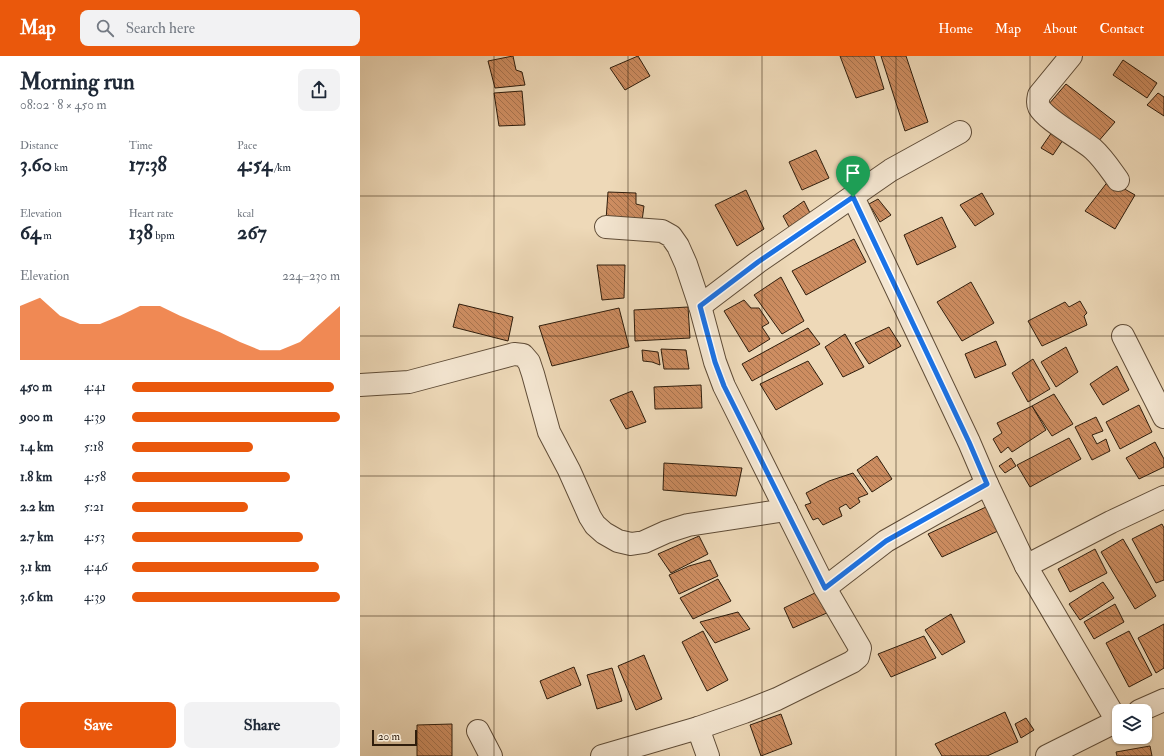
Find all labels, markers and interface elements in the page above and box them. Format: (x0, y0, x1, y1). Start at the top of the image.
search box (80, 10, 360, 46)
text: Map (20, 16, 56, 40)
icon: search (94, 17, 116, 39)
text: Search here (126, 19, 195, 38)
text: Home (938, 20, 973, 37)
text: Map (995, 20, 1021, 37)
text: About (1043, 20, 1077, 37)
text: Contact (1099, 20, 1144, 37)
text: Morning run (20, 68, 135, 96)
button: share (298, 69, 340, 111)
text: 08:02 · 8 × 450 m (20, 97, 107, 113)
text: Distance (20, 139, 58, 152)
text: Time (129, 139, 153, 152)
text: Pace (237, 139, 257, 152)
text: 3.60 (20, 152, 52, 177)
text: 17:38 (129, 152, 167, 177)
text: 4:54 (237, 152, 272, 177)
pin (836, 156, 870, 197)
text: km (52, 161, 68, 174)
text: /km (272, 161, 291, 174)
icon: arrive (842, 162, 864, 184)
text: Elevation (20, 207, 62, 220)
text: Heart rate (129, 207, 173, 220)
text: kcal (237, 207, 254, 220)
text: 64 (20, 220, 41, 245)
text: 138 (129, 220, 153, 245)
text: 267 (237, 220, 267, 245)
text: m (41, 229, 52, 242)
text: bpm (153, 229, 175, 242)
text: Elevation (20, 268, 70, 284)
text: 224–230 m (282, 268, 340, 284)
text: 450 m (20, 379, 52, 395)
text: 4:41 (84, 379, 106, 395)
text: 900 m (20, 409, 53, 425)
text: 4:39 (84, 409, 106, 425)
text: 1.4 km (20, 439, 53, 455)
text: 5:18 (84, 439, 104, 455)
text: 1.8 km (20, 469, 52, 485)
text: 4:58 (84, 469, 106, 485)
text: 2.2 km (20, 499, 55, 515)
text: 5:21 (84, 499, 104, 515)
text: 2.7 km (20, 529, 54, 545)
text: 4:53 (84, 529, 105, 545)
text: 3.1 km (20, 559, 51, 575)
text: 4:46 (84, 559, 108, 575)
text: 3.6 km (20, 589, 53, 605)
text: 4:39 (84, 589, 106, 605)
button: Save (20, 702, 176, 748)
button: Share (184, 702, 340, 748)
map controls (1112, 704, 1152, 744)
button: layers (1112, 704, 1152, 744)
scale bar (372, 728, 417, 747)
text: 20 m (378, 730, 400, 743)

